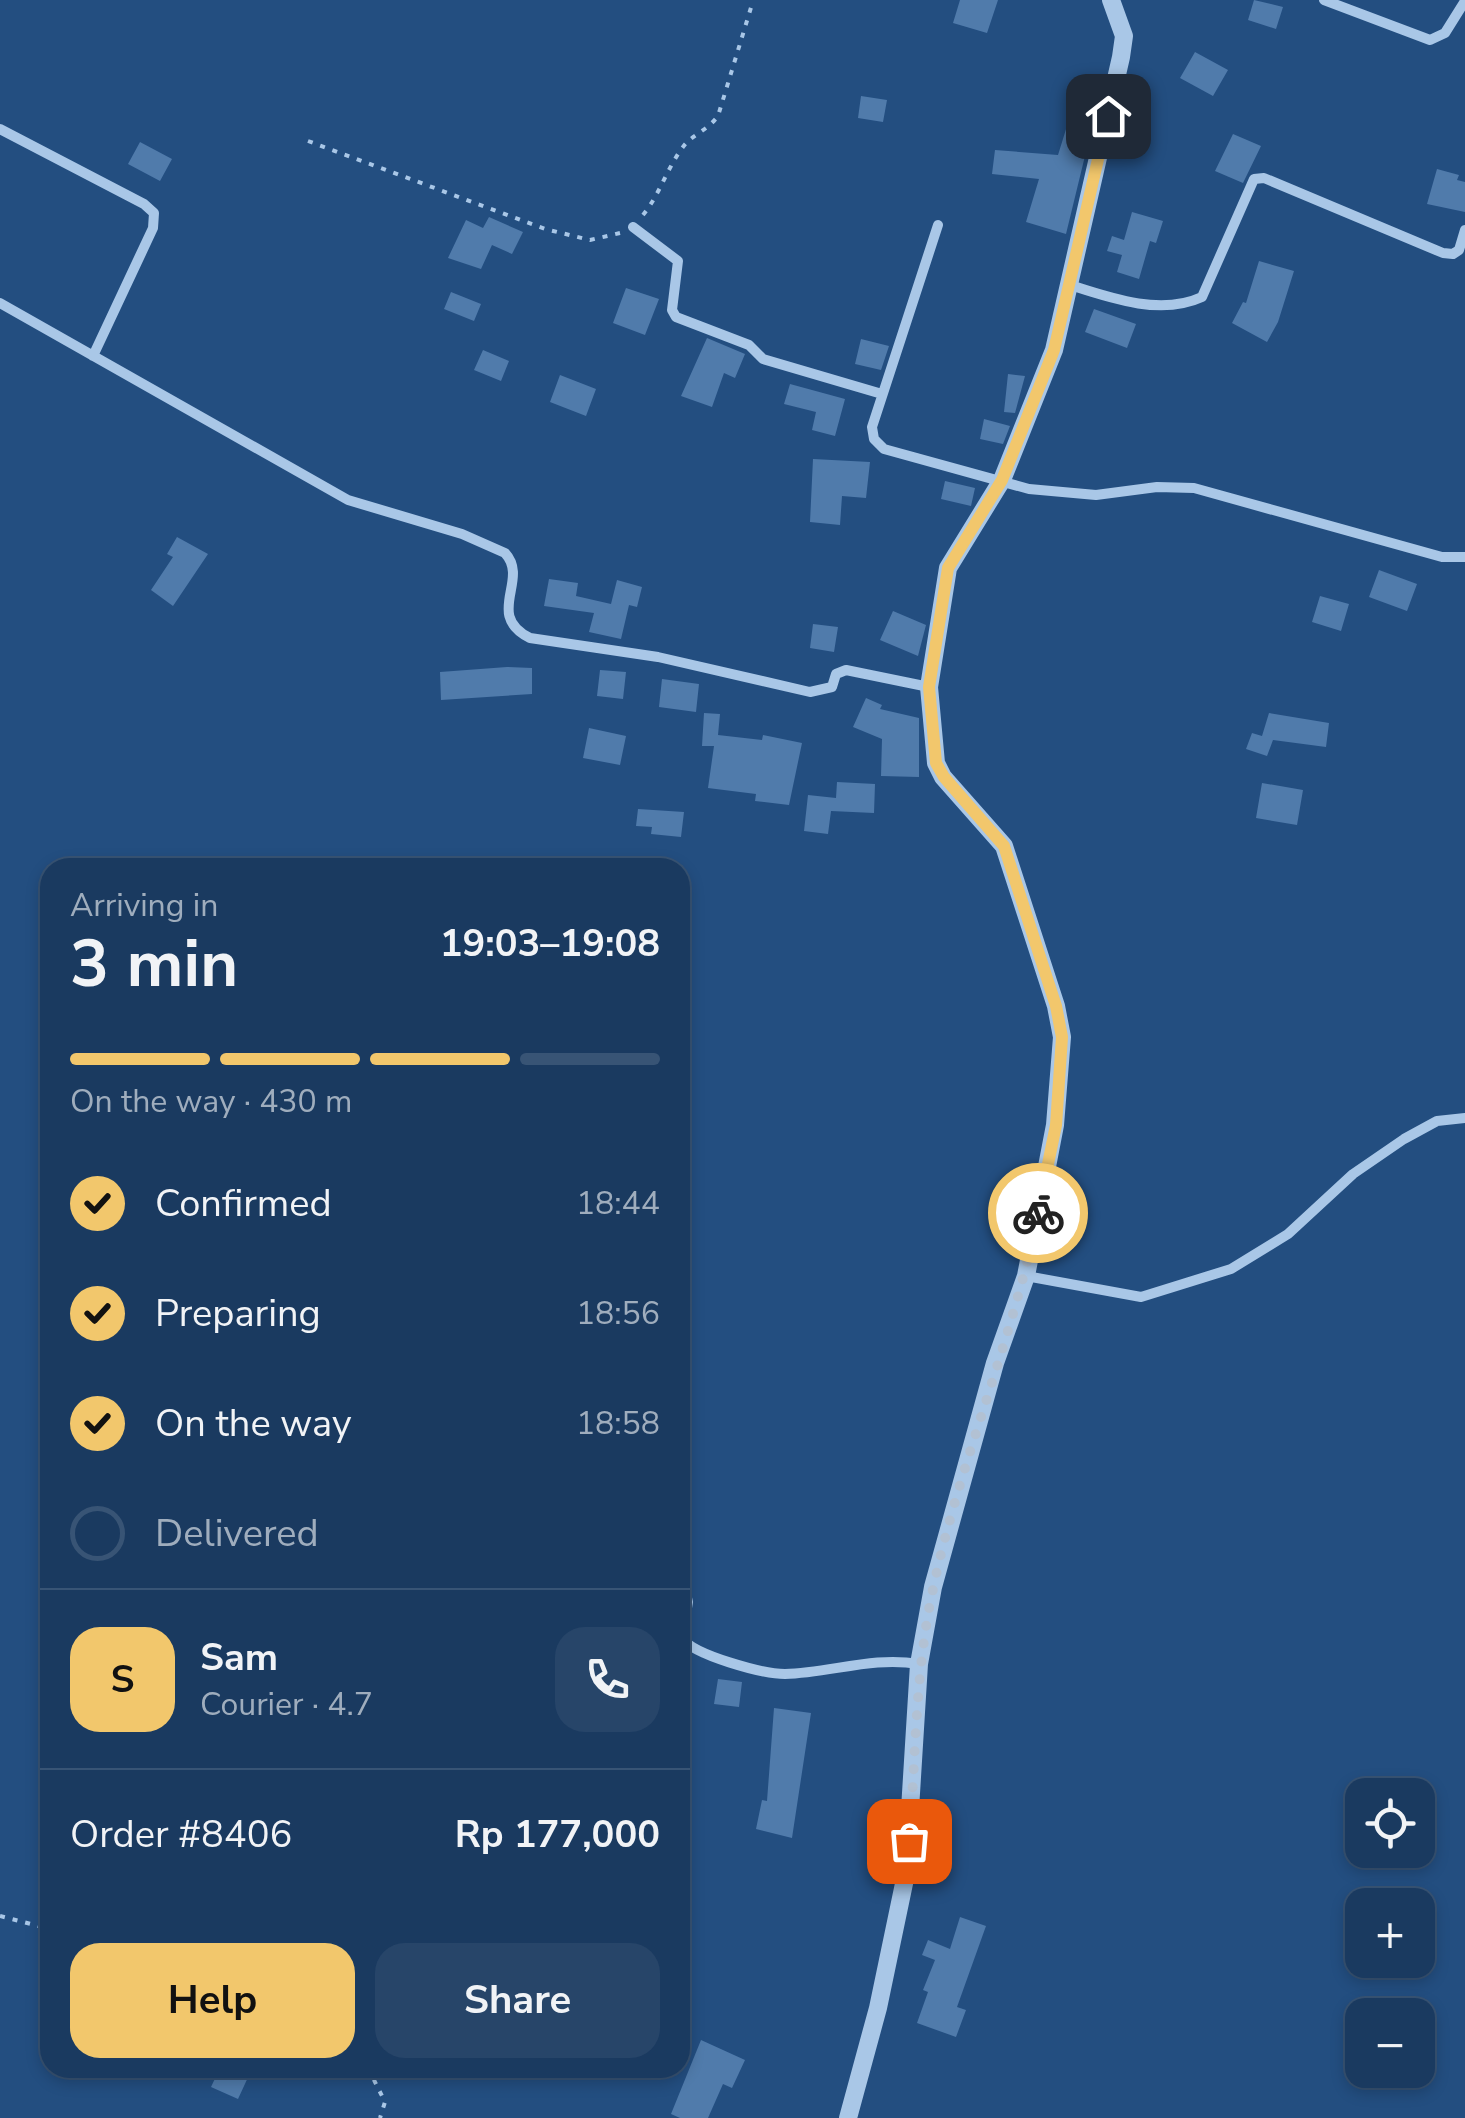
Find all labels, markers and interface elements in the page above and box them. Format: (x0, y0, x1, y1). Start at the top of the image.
pin (1066, 74, 1151, 159)
icon: home (1081, 89, 1136, 144)
text: Arriving in (70, 884, 218, 927)
text: 19:03–19:08 (440, 918, 660, 969)
text: 3 min (70, 920, 238, 1009)
text: On the way · 430 m (70, 1080, 352, 1123)
courier (988, 1163, 1088, 1263)
icon: check (70, 1176, 125, 1231)
text: Confirmed (155, 1178, 332, 1229)
text: 18:44 (576, 1182, 660, 1225)
icon: bike (1011, 1186, 1066, 1241)
icon: check (70, 1286, 125, 1341)
text: Preparing (155, 1288, 321, 1339)
text: 18:56 (576, 1292, 660, 1335)
icon: check (70, 1396, 125, 1451)
text: On the way (155, 1398, 351, 1449)
text: 18:58 (576, 1402, 660, 1445)
text: Delivered (155, 1508, 319, 1559)
button: phone (555, 1627, 660, 1732)
text: Sam (200, 1632, 278, 1683)
text: S (111, 1654, 134, 1705)
text: Courier · 4.7 (200, 1683, 373, 1726)
map controls (1345, 1778, 1435, 2088)
button: locate (1345, 1778, 1435, 1868)
pin (867, 1799, 952, 1884)
text: Order #8406 (70, 1809, 292, 1860)
text: Rp 177,000 (455, 1809, 660, 1860)
icon: bag (882, 1814, 937, 1869)
button: + (1345, 1888, 1435, 1978)
button: Help (70, 1943, 355, 2058)
button: Share (375, 1943, 660, 2058)
button: − (1345, 1998, 1435, 2088)

